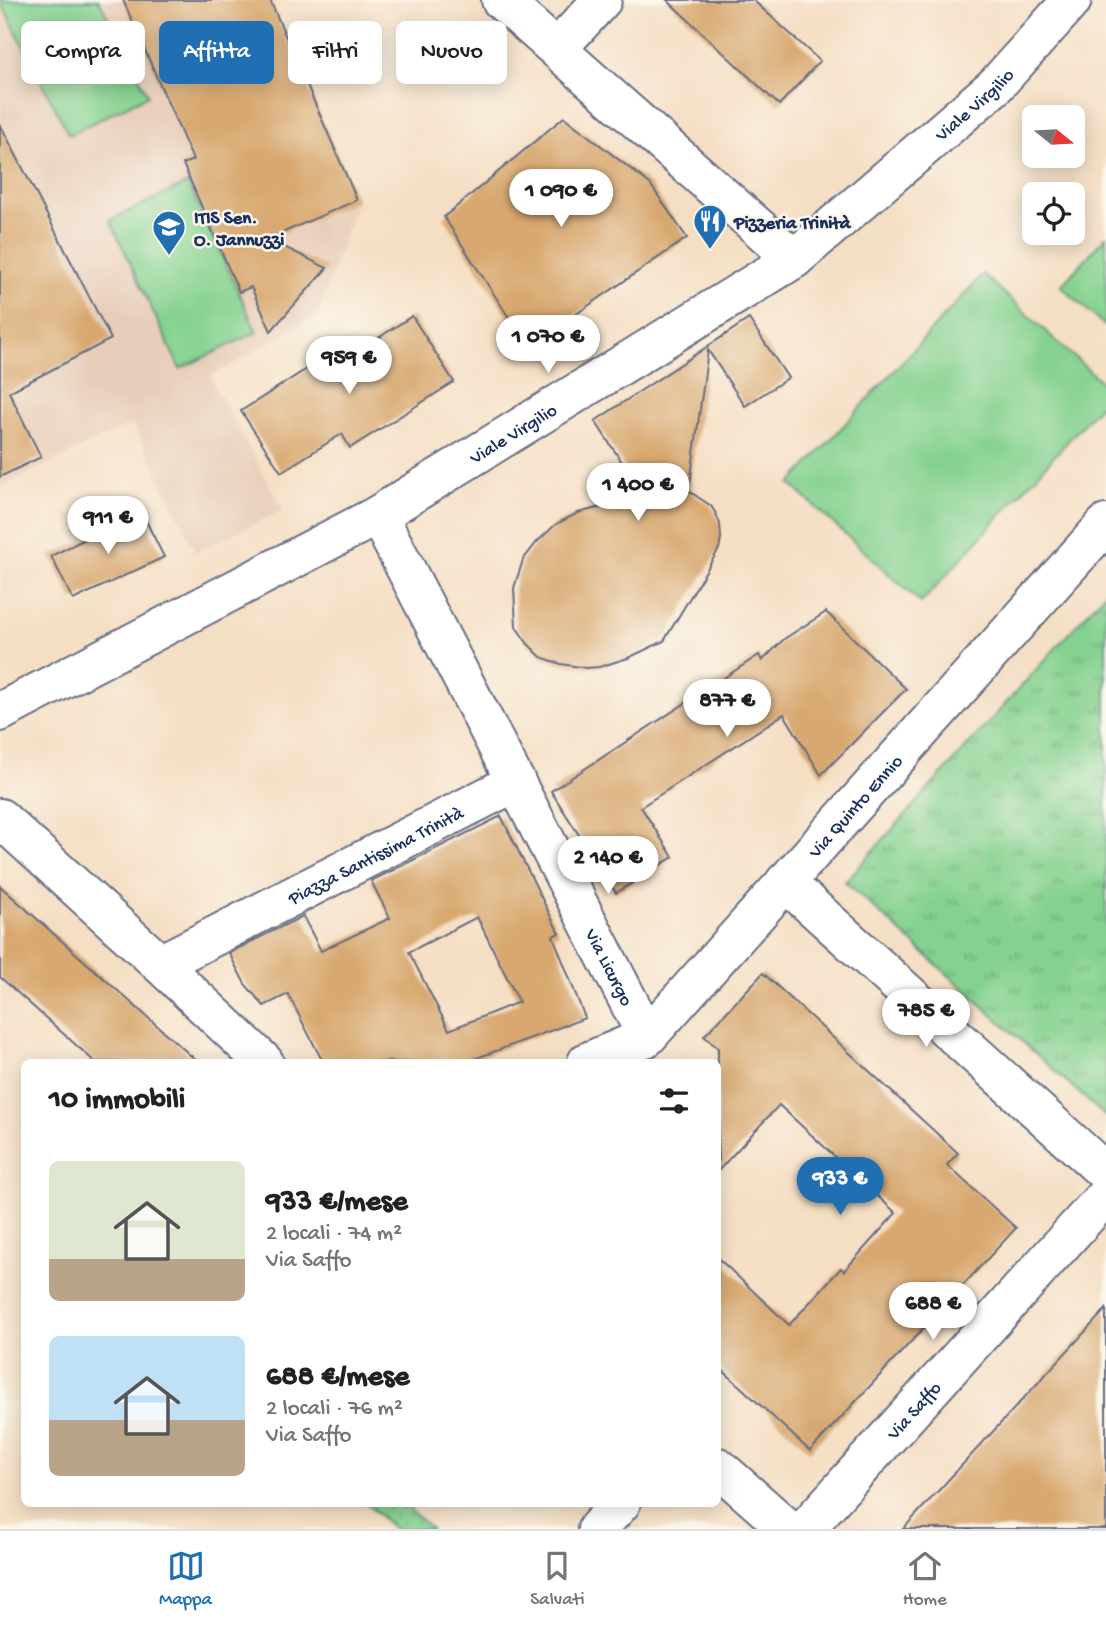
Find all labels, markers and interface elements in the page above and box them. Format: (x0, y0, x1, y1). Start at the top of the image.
chip: Compra (21, 21, 145, 84)
chip: Affitta (159, 21, 274, 84)
chip: Filtri (288, 21, 382, 84)
chip: Nuovo (396, 21, 507, 84)
street label: Viale Virgilio (931, 65, 1020, 148)
north arrow (1022, 105, 1085, 168)
map controls (1022, 105, 1085, 245)
pin: 1 090 € (496, 170, 626, 229)
text: 1 090 € (525, 178, 597, 205)
button: locate (1022, 182, 1085, 245)
restaurant icon: Pizzeria Trinità (691, 202, 729, 251)
school or university icon: ITIS Sen. O. Jannuzzi (150, 208, 188, 257)
place label: ITIS Sen. O. Jannuzzi (194, 208, 284, 253)
place label: Pizzeria Trinità (733, 213, 852, 236)
pin: 1 070 € (483, 316, 613, 375)
text: 1 070 € (512, 324, 584, 351)
pin: 959 € (300, 336, 398, 396)
text: 959 € (322, 345, 376, 372)
street label: Viale Virgilio (465, 400, 562, 471)
pin: 1 400 € (573, 463, 703, 523)
text: 1 400 € (603, 472, 673, 499)
pin: 911 € (59, 496, 157, 556)
text: 911 € (83, 505, 133, 532)
pin: 877 € (678, 680, 776, 739)
text: 877 € (699, 688, 755, 715)
street label: Via Quinto Ennio (804, 751, 909, 865)
street label: Piazza Santissima Trinità (284, 802, 469, 912)
pin: 2 140 € (543, 836, 673, 896)
text: 2 140 € (573, 845, 643, 872)
street label: Via Licurgo (578, 925, 637, 1011)
pin: 785 € (877, 990, 975, 1049)
text: 785 € (898, 998, 954, 1025)
icon: filters (655, 1082, 693, 1120)
text: 10 immobili (49, 1084, 185, 1119)
pin: 933 € (791, 1158, 889, 1217)
text: 933 € (813, 1166, 867, 1193)
text: 933 €/mese (266, 1186, 408, 1221)
icon: home (105, 1189, 189, 1273)
text: 2 locali · 74 m² (266, 1221, 402, 1248)
text: Via Saffo (266, 1248, 351, 1275)
pin: 688 € (884, 1282, 982, 1342)
text: 688 € (905, 1291, 961, 1318)
text: 688 €/mese (266, 1361, 410, 1396)
icon: home (105, 1364, 189, 1448)
street label: Via Saffo (883, 1378, 948, 1446)
text: 2 locali · 76 m² (266, 1396, 403, 1423)
text: Via Saffo (266, 1423, 351, 1450)
tab: Mappa (159, 1547, 212, 1612)
tab: Salvati (530, 1547, 585, 1612)
tab: Home (903, 1547, 947, 1612)

